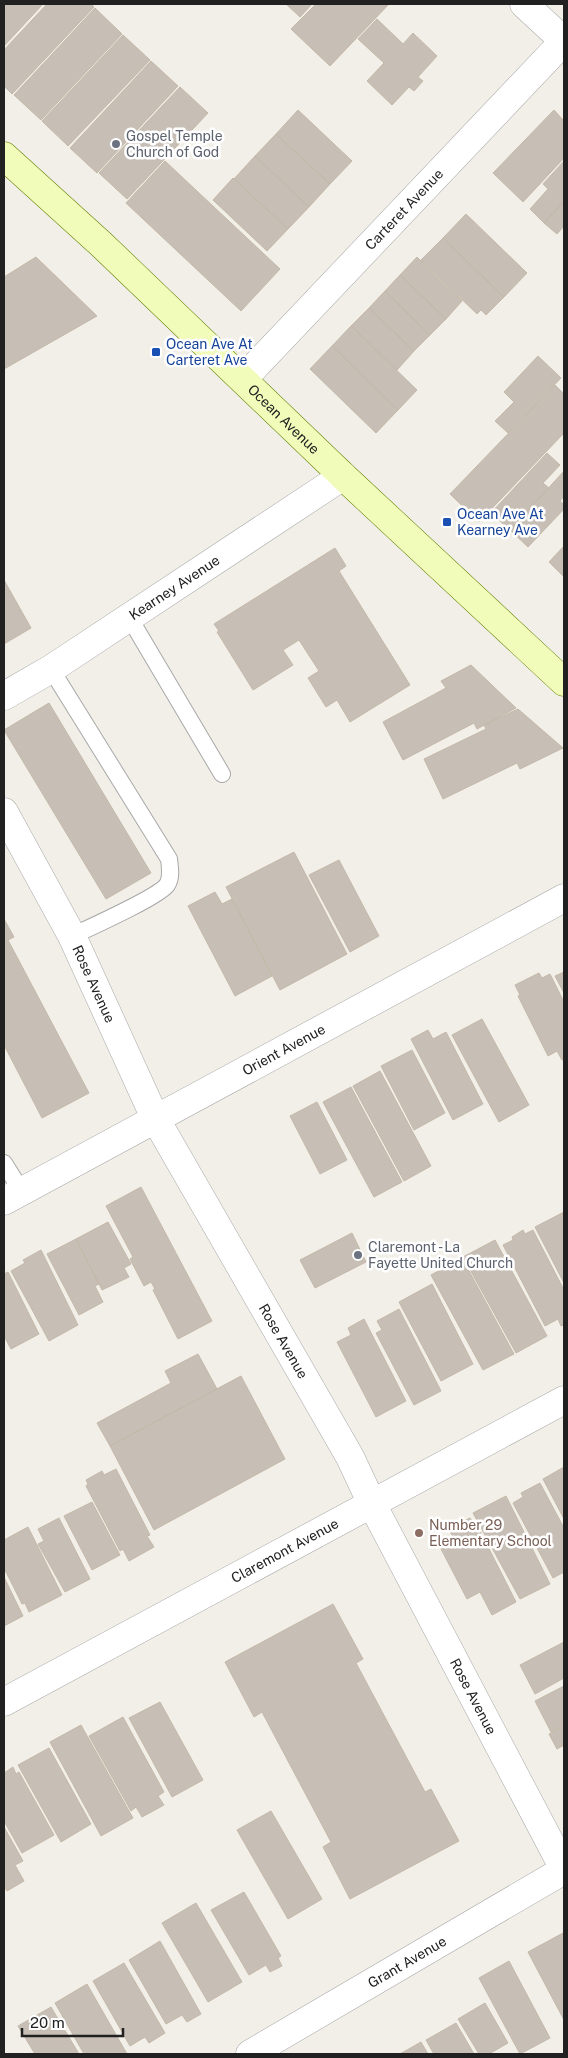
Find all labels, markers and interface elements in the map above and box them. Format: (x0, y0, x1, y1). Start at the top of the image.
place label: Gospel Temple Church of God (126, 128, 223, 160)
marker: Gospel Temple Church of God (110, 138, 122, 150)
street label: Carteret Avenue (362, 165, 446, 253)
place label: Ocean Ave At Carteret Ave (166, 336, 253, 368)
marker: Ocean Ave At Carteret Ave (150, 346, 162, 358)
street label: Ocean Avenue (245, 381, 323, 457)
place label: Ocean Ave At Kearney Ave (457, 506, 544, 538)
marker: Ocean Ave At Kearney Ave (441, 516, 453, 528)
street label: Kearney Avenue (126, 552, 223, 623)
street label: Rose Avenue (69, 942, 118, 1025)
street label: Orient Avenue (239, 1021, 328, 1079)
place label: Claremont - La Fayette United Church (368, 1239, 513, 1271)
marker: Claremont - La Fayette United Church (352, 1249, 364, 1261)
street label: Rose Avenue (256, 1301, 311, 1382)
street label: Claremont Avenue (228, 1515, 341, 1586)
place label: Number 29 Elementary School (429, 1517, 552, 1549)
marker: Number 29 Elementary School (413, 1527, 425, 1539)
street label: Rose Avenue (447, 1656, 500, 1737)
street label: Grant Avenue (365, 1933, 449, 1991)
scale bar (22, 2006, 124, 2038)
text: 20 m (30, 2014, 65, 2031)

